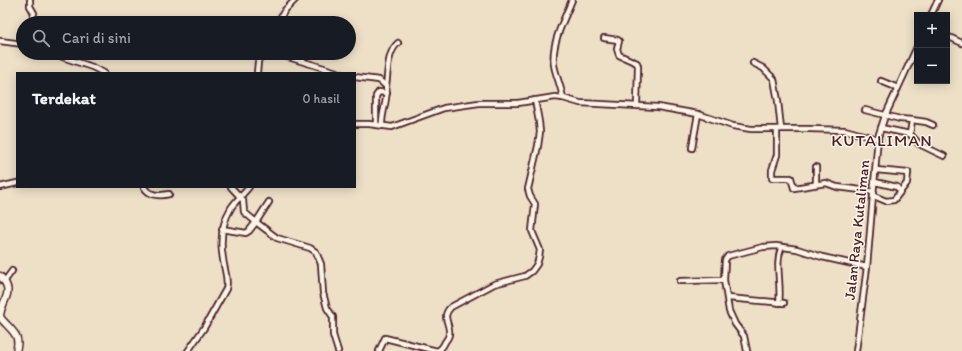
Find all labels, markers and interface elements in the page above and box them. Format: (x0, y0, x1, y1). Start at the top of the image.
map controls (914, 12, 950, 84)
button: + (914, 12, 950, 48)
search box (16, 16, 356, 60)
icon: search (30, 27, 52, 49)
text: Cari di sini (62, 29, 131, 47)
button: − (914, 48, 950, 84)
text: Terdekat (32, 88, 96, 108)
text: 0 hasil (303, 91, 340, 106)
district label: KUTALIMAN (831, 130, 933, 150)
street label: Jalan Raya Kutaliman (841, 158, 873, 301)

